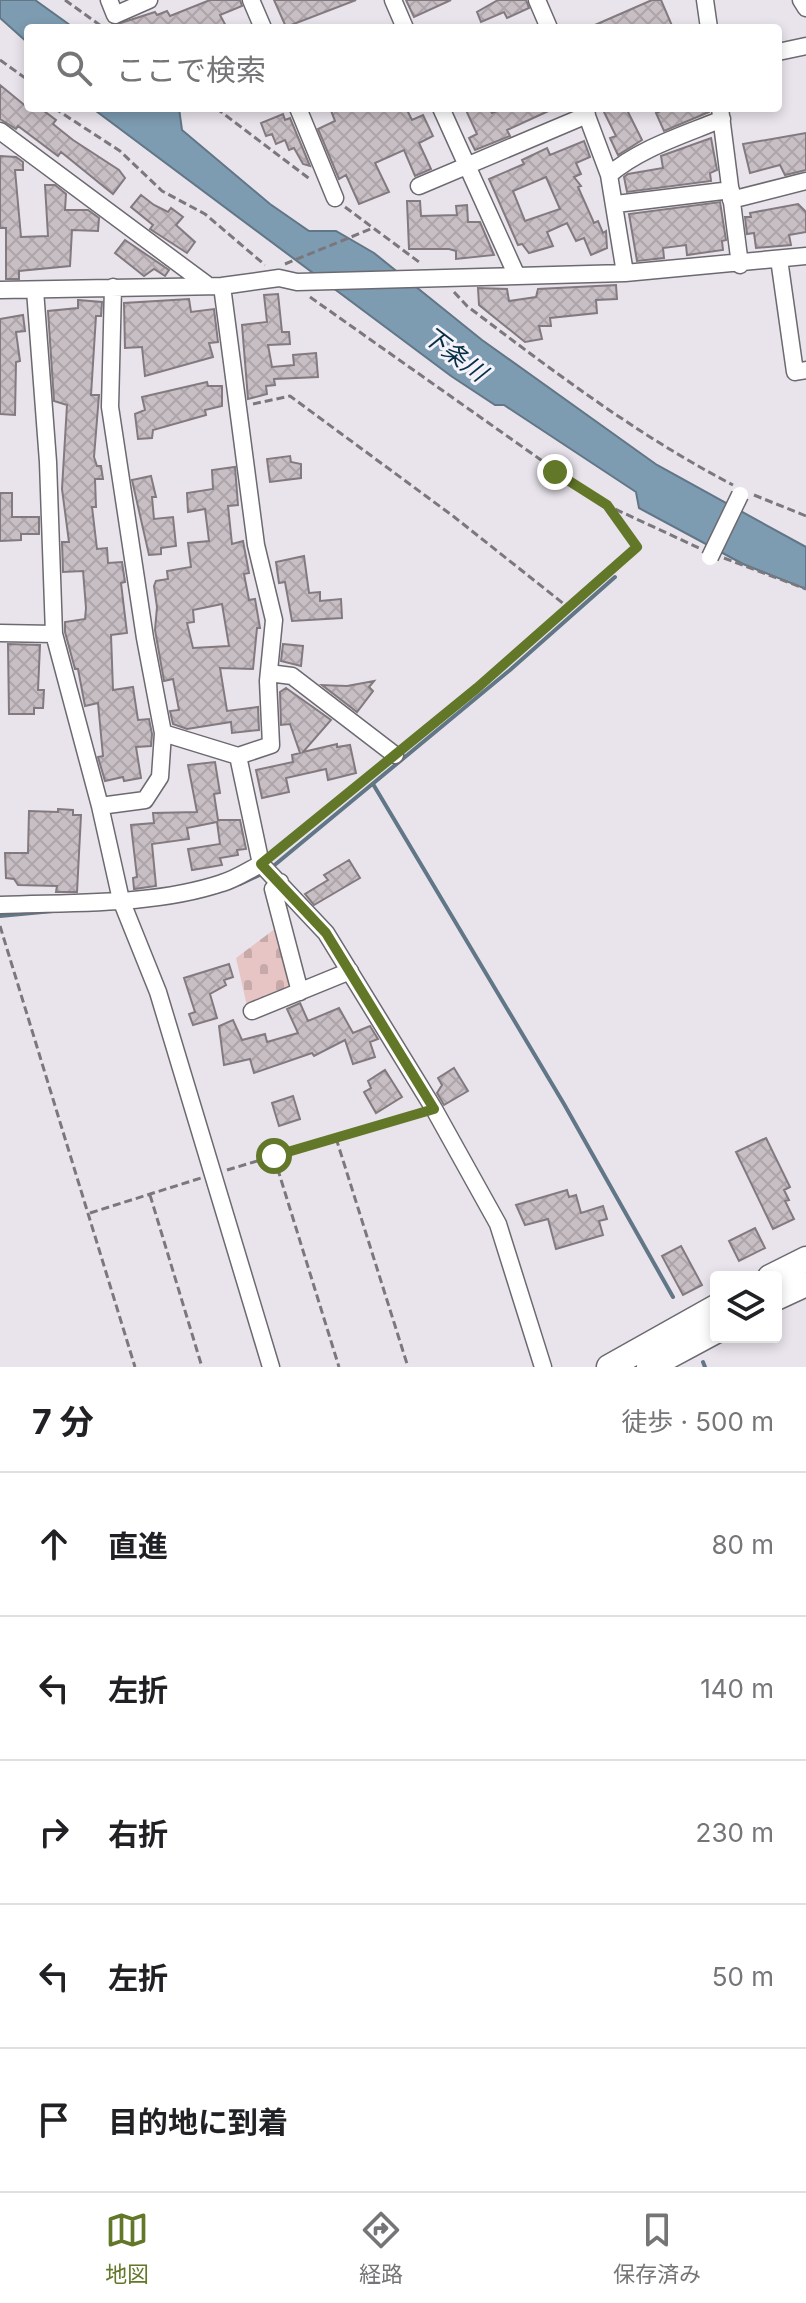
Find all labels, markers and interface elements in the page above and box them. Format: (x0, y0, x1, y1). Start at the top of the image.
search box (24, 24, 782, 112)
icon: search (52, 46, 96, 90)
text: ここで検索 (116, 52, 266, 88)
water label: 下条川 (418, 321, 495, 389)
route end (537, 454, 573, 490)
route start (256, 1138, 292, 1174)
map controls (710, 1271, 782, 1343)
button: layers (710, 1271, 782, 1343)
text: 7 分 (32, 1401, 94, 1442)
text: 徒歩 · 500 m (621, 1406, 774, 1437)
icon: ahead (32, 1522, 76, 1566)
text: 直進 (108, 1528, 168, 1564)
text: 80 m (711, 1529, 774, 1560)
icon: left (32, 1666, 76, 1710)
text: 左折 (108, 1672, 168, 1708)
text: 140 m (700, 1673, 774, 1704)
icon: right (32, 1810, 76, 1854)
text: 右折 (108, 1816, 168, 1852)
text: 230 m (696, 1817, 774, 1848)
icon: left (32, 1954, 76, 1998)
text: 左折 (108, 1960, 168, 1996)
text: 50 m (712, 1961, 774, 1992)
icon: arrive (32, 2098, 76, 2142)
text: 目的地に到着 (108, 2104, 288, 2140)
tab: 地図 (105, 2208, 149, 2288)
tab: 経路 (359, 2208, 403, 2288)
tab: 保存済み (613, 2208, 701, 2288)

